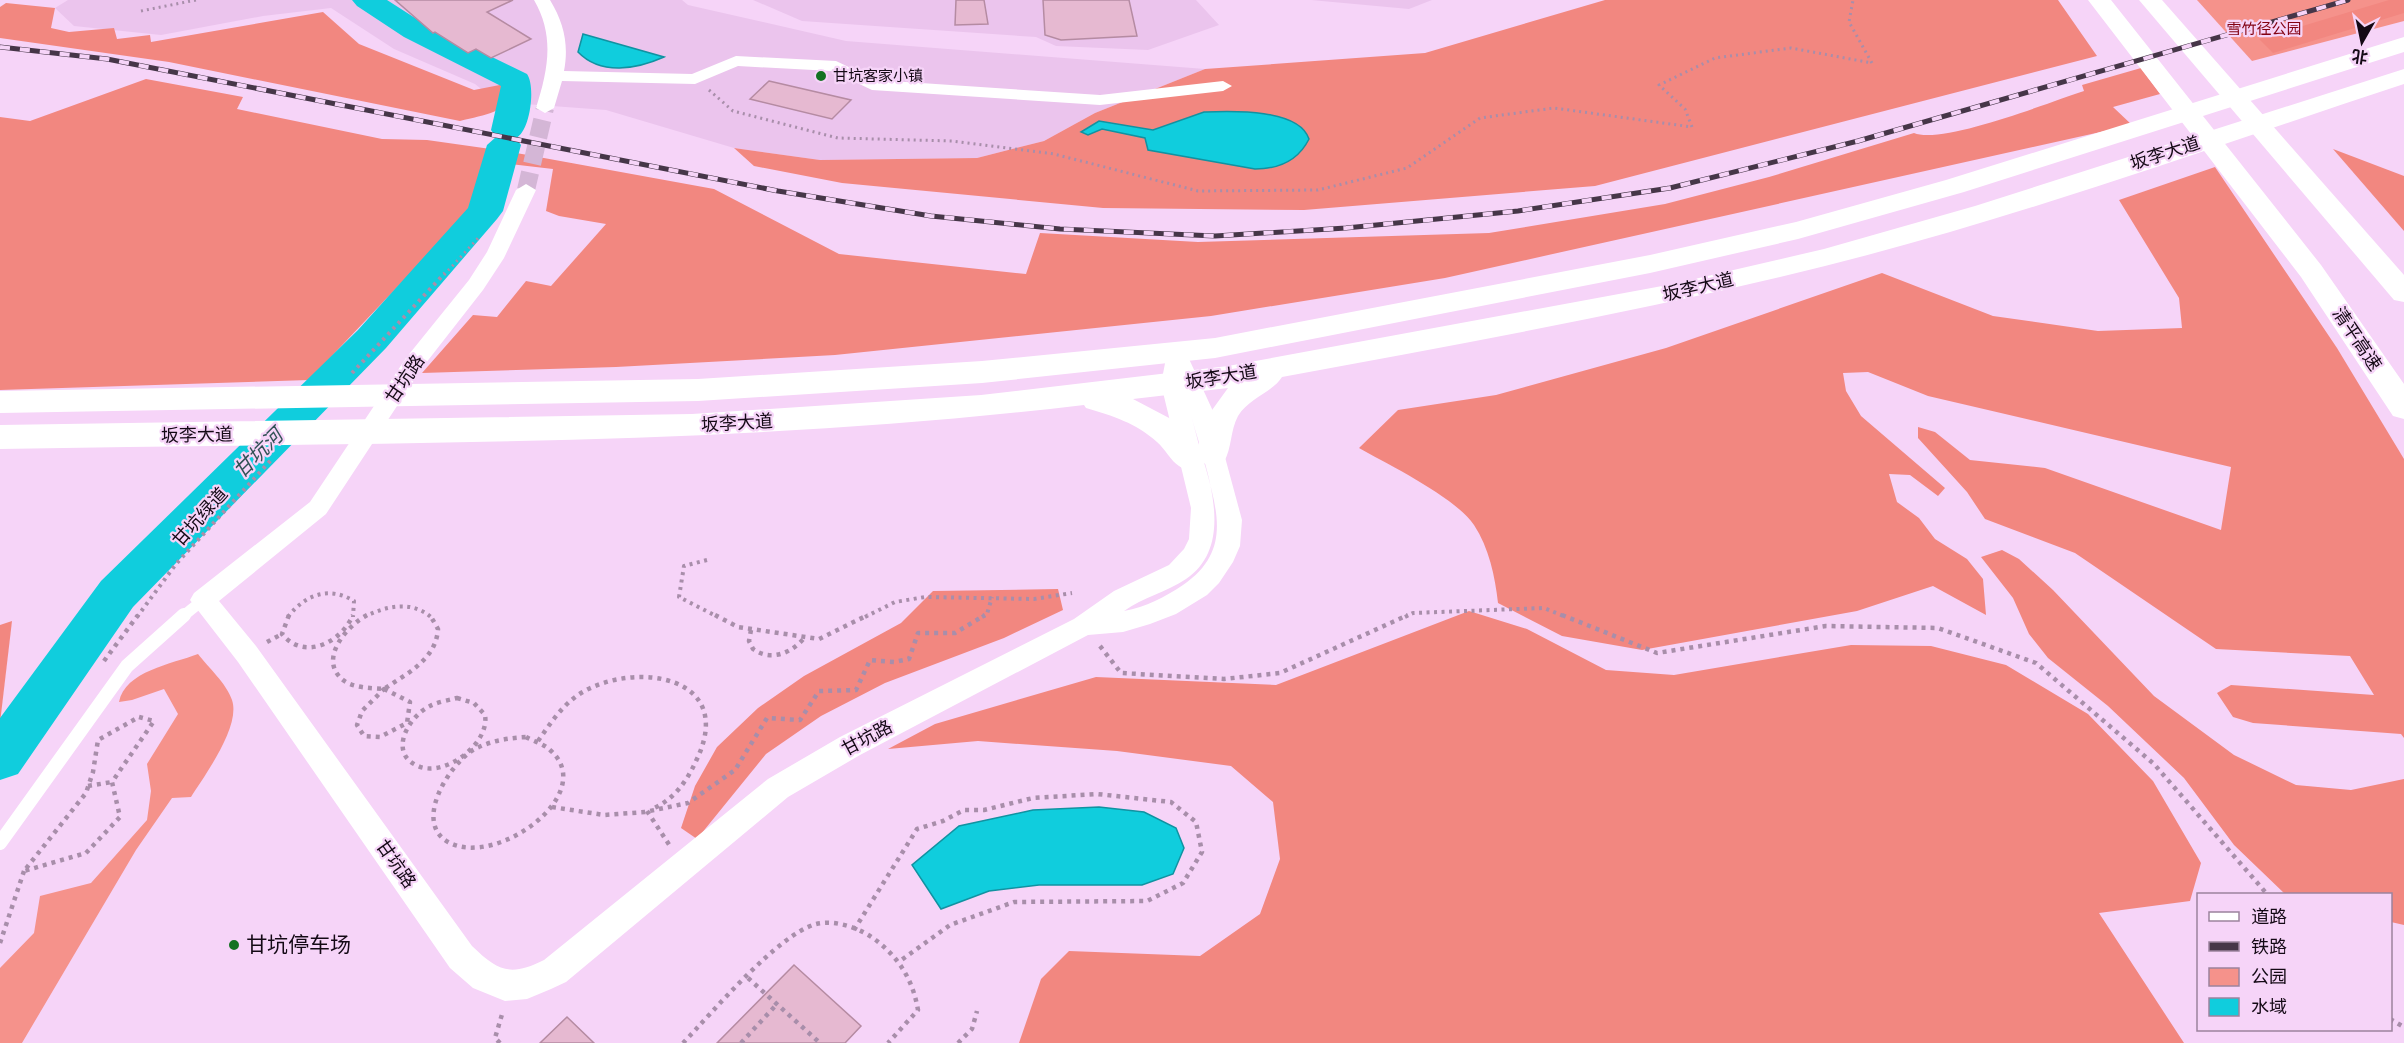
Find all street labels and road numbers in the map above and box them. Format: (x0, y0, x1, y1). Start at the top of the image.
street label: 坂李大道 (2127, 130, 2203, 176)
street label: 坂李大道 (1660, 267, 1736, 308)
street label: 清平高速 (2326, 302, 2387, 376)
street label: 甘坑路 (380, 350, 431, 409)
street label: 坂李大道 (1184, 360, 1259, 395)
street label: 坂李大道 (700, 409, 774, 438)
street label: 坂李大道 (161, 422, 233, 449)
street label: 甘坑绿道 (167, 482, 234, 552)
street label: 甘坑路 (838, 715, 897, 762)
street label: 甘坑路 (370, 835, 421, 894)

